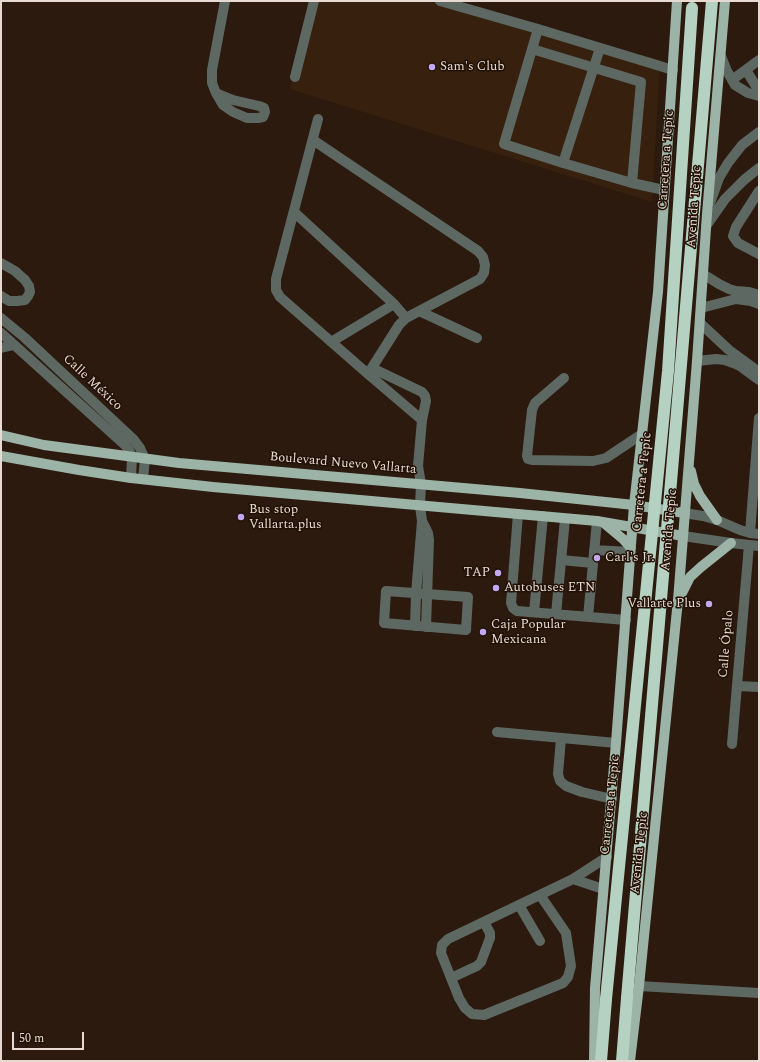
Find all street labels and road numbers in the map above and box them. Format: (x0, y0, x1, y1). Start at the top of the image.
street label: Carretera a Tepic (656, 110, 678, 210)
street label: Avenida Tepic (684, 165, 706, 249)
street label: Calle México (59, 352, 125, 414)
street label: Carretera a Tepic (630, 432, 656, 532)
street label: Boulevard Nuevo Vallarta (269, 450, 417, 478)
street label: Avenida Tepic (659, 488, 681, 572)
street label: Calle Ópalo (716, 609, 738, 679)
street label: Carretera a Tepic (598, 755, 624, 855)
street label: Avenida Tepic (628, 811, 652, 895)

